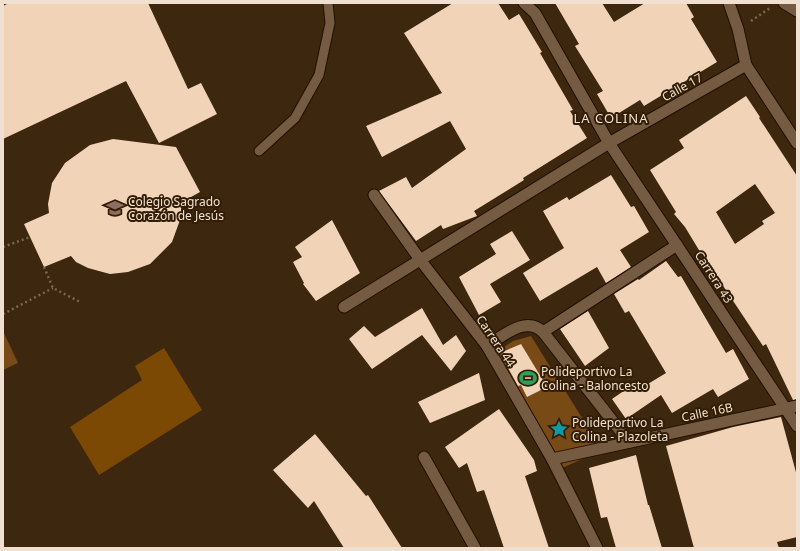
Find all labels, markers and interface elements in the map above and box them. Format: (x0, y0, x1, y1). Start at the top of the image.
street label: Calle 17 (659, 69, 706, 105)
district label: LA COLINA (573, 109, 649, 127)
place label: Colegio Sagrado Corazón de Jesús (128, 193, 224, 224)
school or university icon: Colegio Sagrado Corazón de Jesús (105, 198, 125, 218)
street label: Carrera 43 (691, 248, 737, 307)
street label: Carrera 44 (472, 312, 520, 370)
place label: Polideportivo La Colina - Baloncesto (541, 363, 648, 394)
sports icon: Polideportivo La Colina - Baloncesto (518, 368, 538, 388)
street label: Calle 16B (680, 398, 734, 426)
place label: Polideportivo La Colina - Plazoleta (572, 414, 668, 445)
place icon: Polideportivo La Colina - Plazoleta (549, 419, 569, 439)

